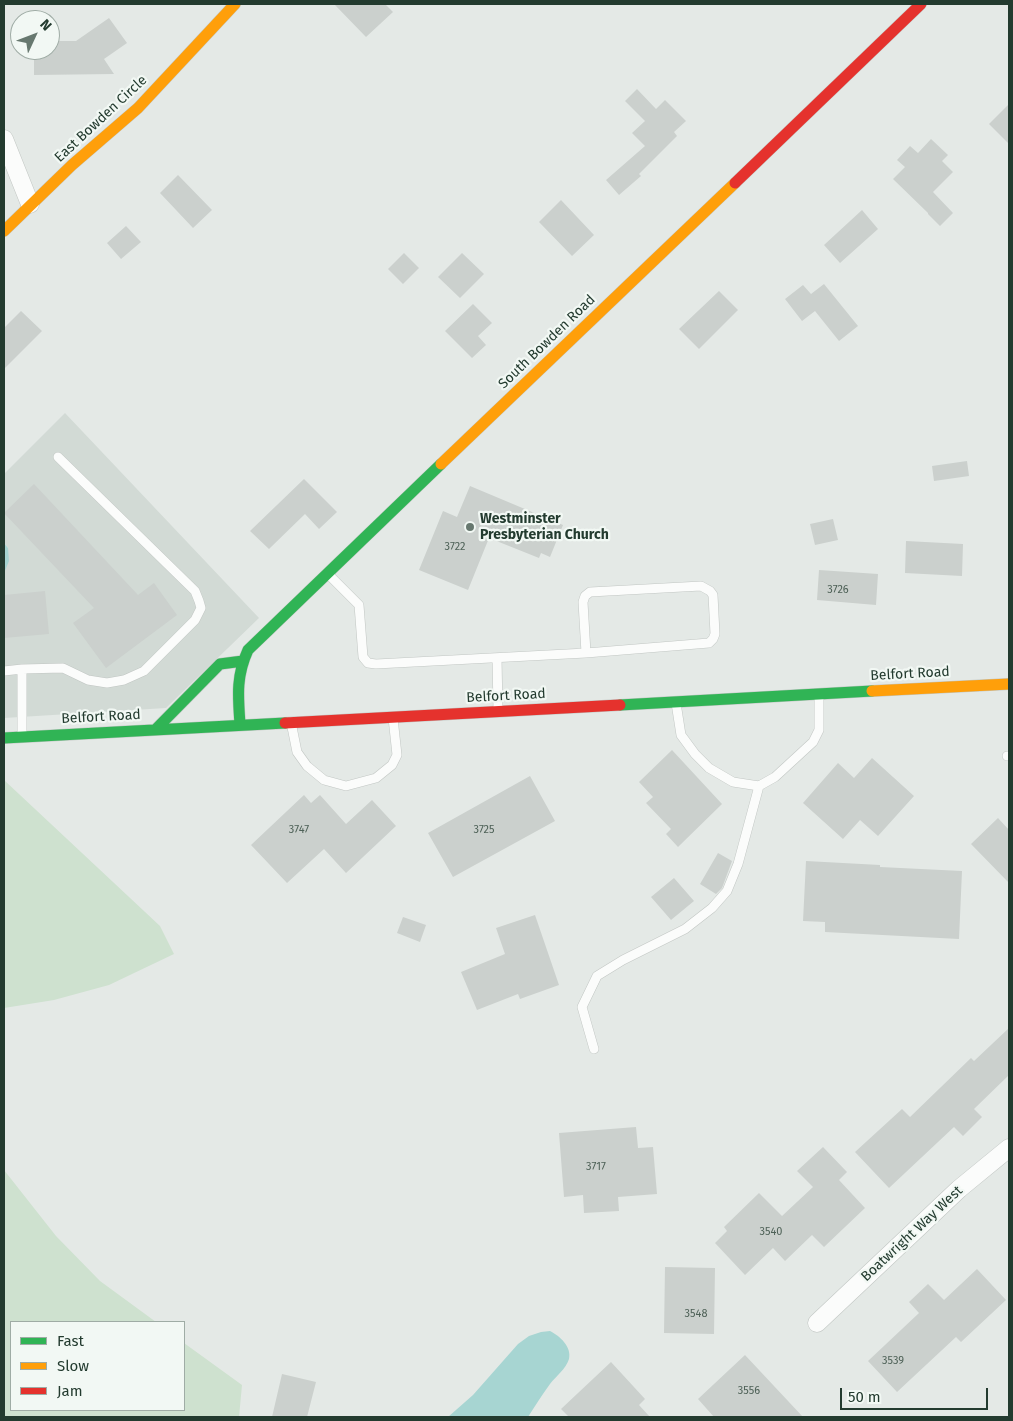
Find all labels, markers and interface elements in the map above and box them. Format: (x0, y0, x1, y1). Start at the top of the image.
north arrow (10, 10, 60, 60)
text: N (36, 16, 55, 34)
street label: East Bowden Circle (51, 72, 151, 166)
street label: South Bowden Road (495, 292, 599, 392)
place label: Westminster Presbyterian Church (480, 511, 609, 544)
marker: Westminster Presbyterian Church (464, 521, 476, 533)
house number: 3722 (444, 540, 466, 554)
house number: 3726 (827, 583, 849, 597)
street label: Belfort Road (870, 664, 950, 684)
street label: Belfort Road (466, 686, 546, 706)
street label: Belfort Road (61, 707, 141, 727)
house number: 3747 (289, 823, 309, 837)
house number: 3725 (473, 823, 495, 837)
house number: 3717 (586, 1160, 606, 1174)
street label: Boatwright Way West (858, 1183, 966, 1285)
house number: 3540 (760, 1225, 782, 1239)
house number: 3548 (685, 1307, 707, 1321)
legend (10, 1321, 185, 1411)
text: Fast (57, 1332, 84, 1350)
house number: 3539 (882, 1354, 904, 1368)
text: Slow (57, 1357, 89, 1375)
scale bar (843, 1378, 990, 1410)
text: Jam (57, 1382, 83, 1400)
house number: 3556 (738, 1384, 760, 1398)
text: 50 m (848, 1388, 881, 1406)

